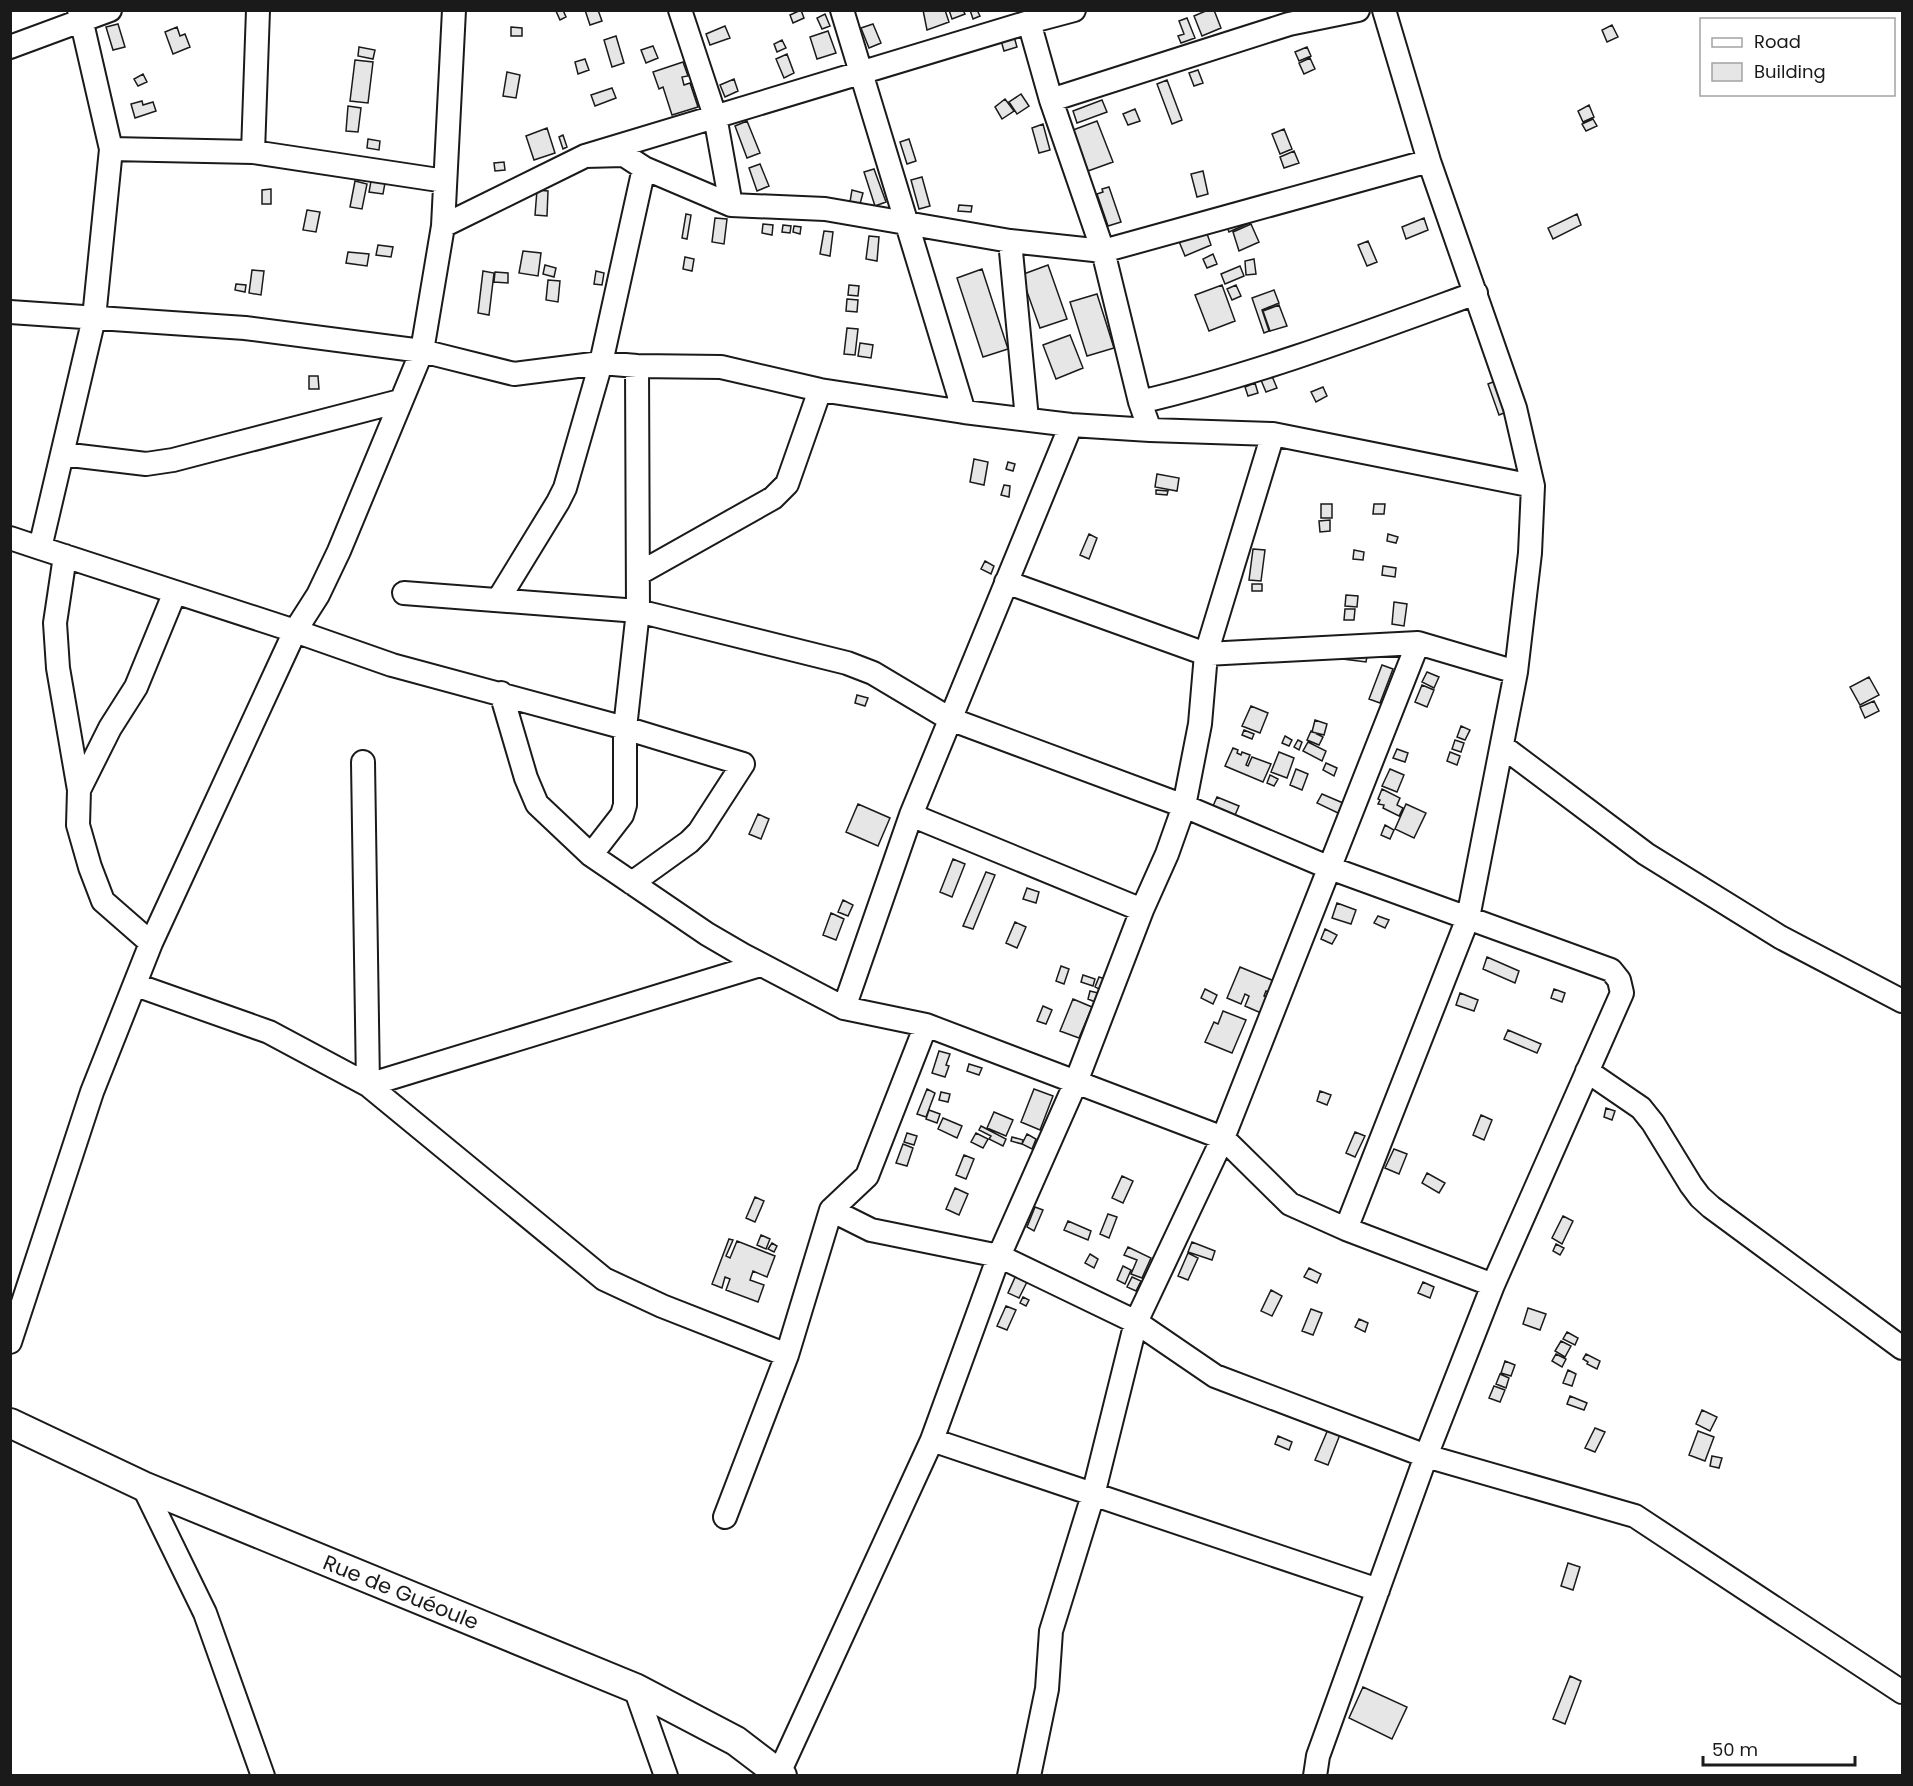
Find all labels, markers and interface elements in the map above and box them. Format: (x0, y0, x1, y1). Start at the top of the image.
legend (1700, 18, 1895, 96)
text: Road (1754, 29, 1801, 54)
text: Building (1754, 59, 1826, 84)
street label: Rue de Guéoule (319, 1548, 483, 1636)
scale bar (1703, 1729, 1854, 1767)
text: 50 m (1712, 1737, 1758, 1762)

